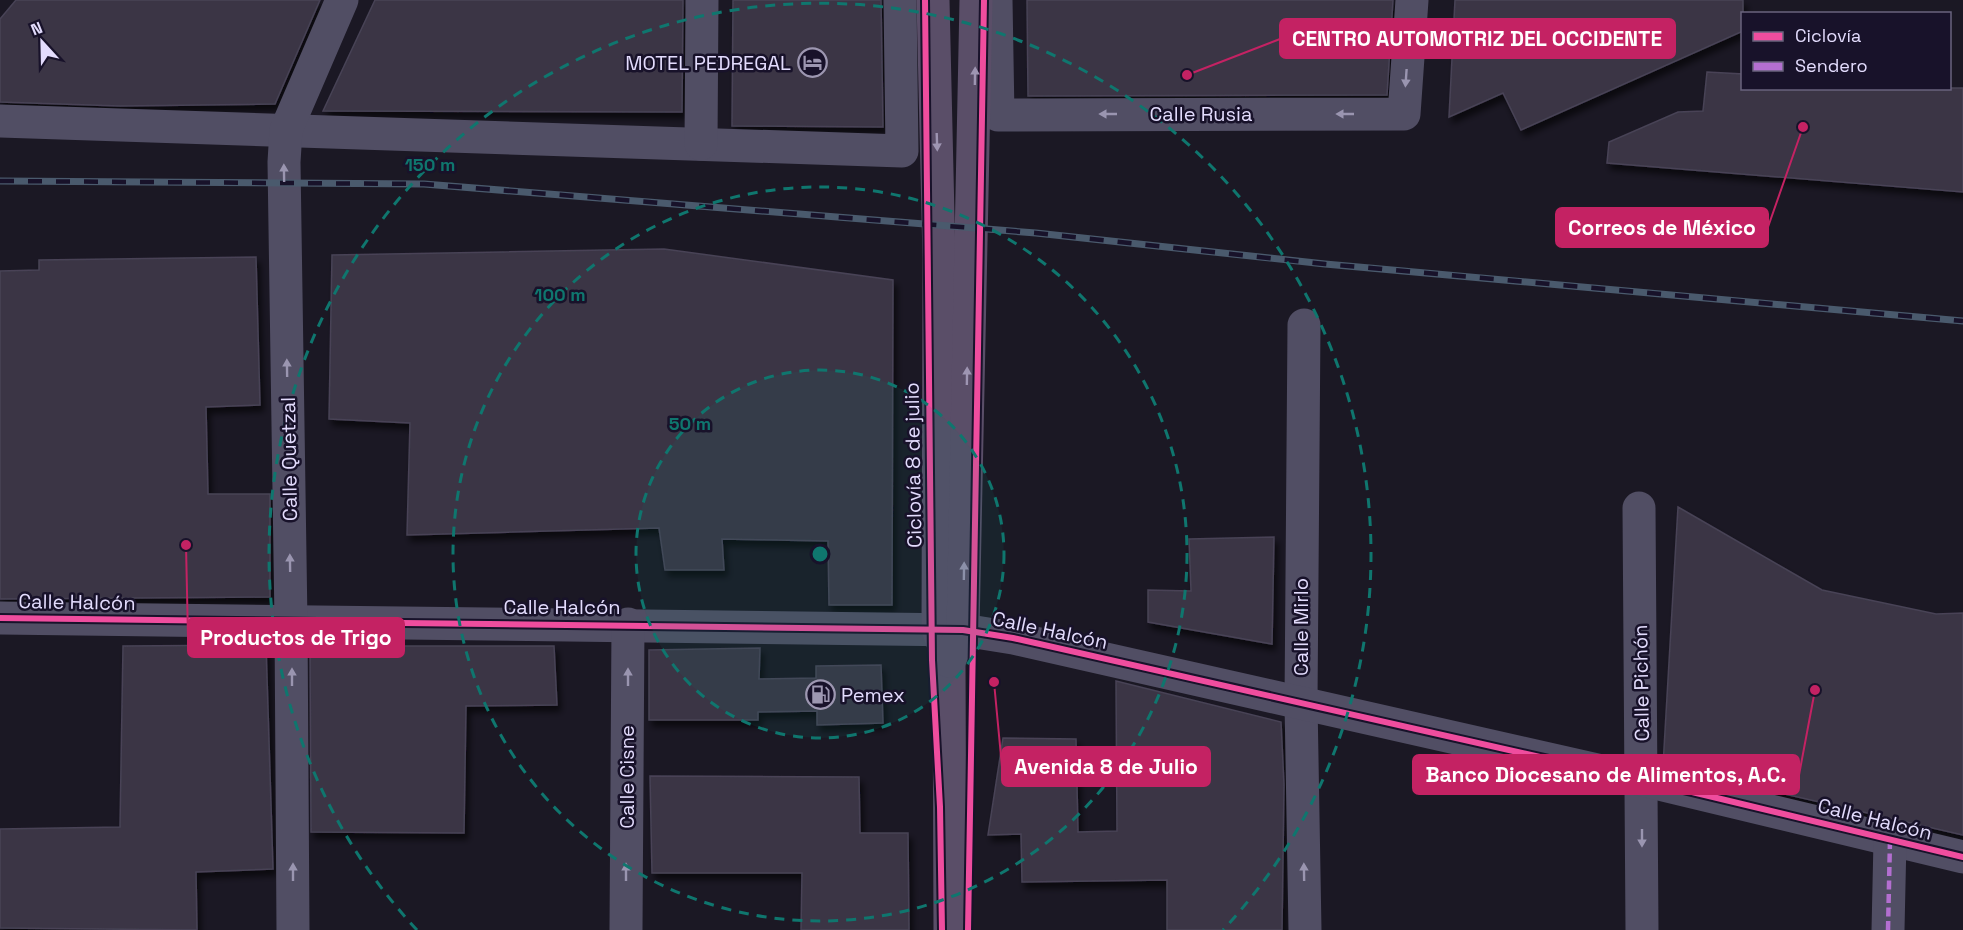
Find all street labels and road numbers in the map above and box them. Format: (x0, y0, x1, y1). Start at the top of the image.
street label: Calle Rusia (1150, 101, 1252, 127)
street label: Ciclovía 8 de julio (899, 382, 927, 548)
street label: Calle Quetzal (275, 397, 303, 521)
street label: Calle Mirlo (1288, 578, 1314, 676)
street label: Calle Halcón (18, 588, 136, 616)
street label: Calle Halcón (503, 594, 621, 620)
street label: Calle Halcón (990, 605, 1110, 655)
street label: Calle Pichón (1627, 624, 1655, 742)
street label: Calle Cisne (614, 725, 640, 829)
street label: Calle Halcón (1815, 792, 1935, 846)

